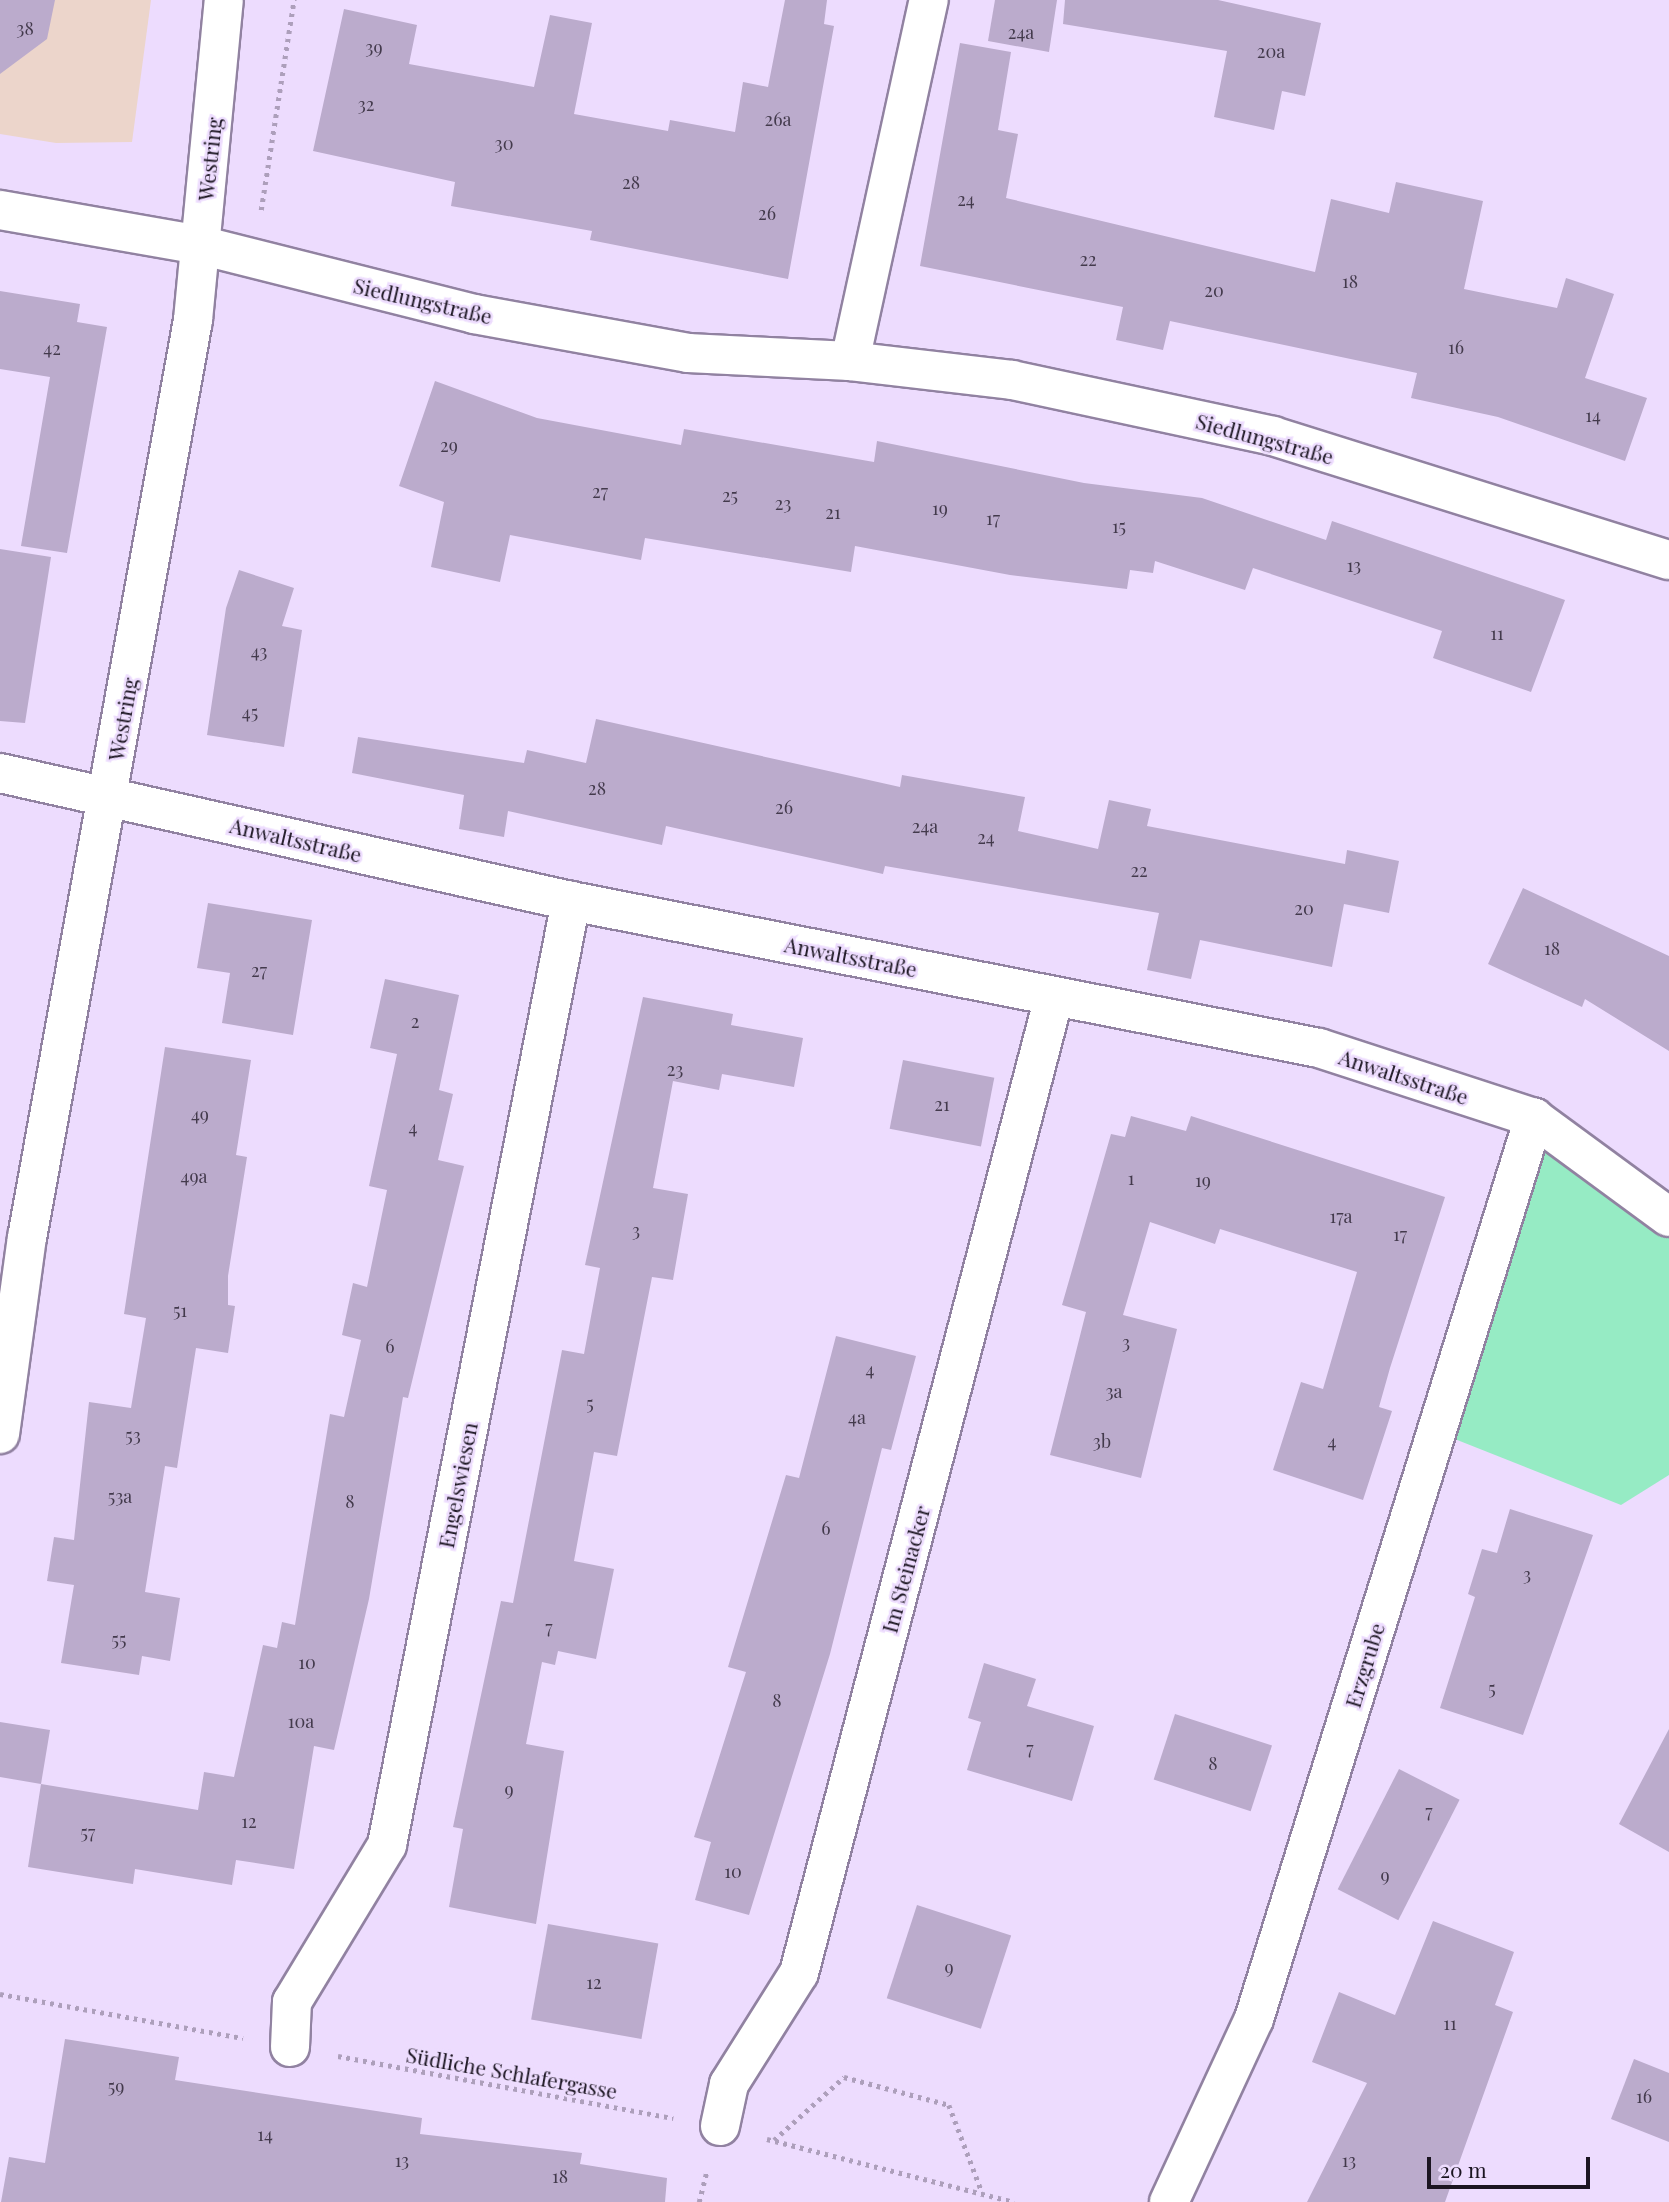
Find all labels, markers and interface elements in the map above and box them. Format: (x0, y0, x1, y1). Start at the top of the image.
house number: 38 (16, 17, 34, 39)
house number: 24a (1008, 21, 1034, 43)
house number: 39 (365, 36, 383, 58)
house number: 20a (1257, 40, 1285, 62)
house number: 32 (358, 93, 374, 115)
house number: 26a (765, 108, 791, 130)
street label: Westring (192, 116, 226, 202)
house number: 30 (495, 132, 513, 154)
house number: 28 (622, 171, 640, 193)
house number: 24 (957, 188, 975, 210)
house number: 26 (758, 202, 776, 224)
house number: 22 (1079, 248, 1097, 270)
house number: 18 (1342, 270, 1358, 292)
street label: Siedlungstraße (351, 272, 495, 328)
house number: 20 (1204, 279, 1224, 301)
house number: 16 (1448, 336, 1464, 358)
house number: 42 (43, 337, 61, 359)
house number: 14 (1585, 404, 1601, 426)
street label: Siedlungstraße (1193, 408, 1337, 468)
house number: 29 (440, 434, 458, 456)
house number: 27 (592, 480, 608, 502)
house number: 25 (722, 484, 738, 506)
house number: 23 (775, 492, 791, 514)
house number: 19 (932, 497, 948, 519)
house number: 21 (825, 501, 841, 523)
house number: 17 (986, 507, 1000, 529)
house number: 15 (1112, 515, 1126, 537)
house number: 13 (1347, 554, 1361, 576)
house number: 11 (1490, 622, 1504, 644)
house number: 43 (251, 640, 267, 662)
street label: Westring (102, 675, 142, 763)
house number: 45 (242, 701, 258, 723)
house number: 28 (588, 777, 606, 799)
house number: 26 (775, 796, 793, 818)
street label: Anwaltsstraße (228, 812, 364, 866)
house number: 24a (912, 815, 938, 837)
house number: 24 (977, 826, 995, 848)
house number: 22 (1130, 859, 1148, 881)
house number: 20 (1294, 897, 1314, 919)
street label: Anwaltsstraße (783, 931, 919, 981)
house number: 18 (1544, 937, 1560, 959)
house number: 27 (251, 959, 267, 981)
house number: 2 (411, 1010, 419, 1032)
street label: Anwaltsstraße (1336, 1043, 1472, 1109)
house number: 23 (667, 1058, 683, 1080)
house number: 21 (934, 1093, 950, 1115)
house number: 49 (191, 1103, 209, 1125)
house number: 4 (409, 1116, 417, 1138)
house number: 49a (180, 1165, 208, 1187)
house number: 1 (1128, 1167, 1134, 1189)
house number: 19 (1195, 1169, 1211, 1191)
house number: 17a (1330, 1205, 1352, 1227)
house number: 3 (632, 1219, 640, 1241)
house number: 17 (1393, 1223, 1407, 1245)
house number: 51 (173, 1299, 187, 1321)
house number: 3 (1122, 1331, 1130, 1353)
house number: 6 (385, 1335, 395, 1357)
house number: 4 (866, 1358, 874, 1380)
house number: 3a (1105, 1380, 1123, 1402)
house number: 5 (586, 1392, 594, 1414)
house number: 4a (848, 1406, 866, 1428)
street label: Engelswiesen (432, 1420, 482, 1550)
house number: 53 (125, 1424, 141, 1446)
house number: 3b (1093, 1430, 1111, 1452)
house number: 4 (1328, 1430, 1336, 1452)
house number: 53a (108, 1485, 132, 1507)
house number: 8 (345, 1490, 355, 1512)
street label: Im Steinacker (876, 1503, 934, 1635)
house number: 6 (821, 1517, 831, 1539)
house number: 3 (1523, 1563, 1531, 1585)
house number: 7 (545, 1616, 553, 1638)
street label: Erzgrube (1339, 1620, 1389, 1710)
house number: 55 (112, 1628, 126, 1650)
house number: 10 (298, 1651, 316, 1673)
house number: 5 (1488, 1677, 1496, 1699)
house number: 8 (772, 1689, 782, 1711)
house number: 10a (288, 1710, 314, 1732)
house number: 7 (1026, 1737, 1034, 1759)
house number: 8 (1208, 1752, 1218, 1774)
house number: 9 (504, 1778, 514, 1800)
house number: 7 (1425, 1800, 1433, 1822)
house number: 12 (241, 1810, 257, 1832)
house number: 57 (81, 1821, 95, 1843)
house number: 10 (724, 1860, 742, 1882)
house number: 9 (1380, 1864, 1390, 1886)
house number: 9 (944, 1956, 954, 1978)
house number: 12 (586, 1971, 602, 1993)
house number: 11 (1443, 2012, 1457, 2034)
street label: Südliche Schlafergasse (404, 2041, 620, 2103)
house number: 59 (108, 2075, 124, 2097)
house number: 16 (1636, 2085, 1652, 2107)
house number: 14 (257, 2123, 273, 2145)
scale bar (1431, 2142, 1594, 2186)
house number: 13 (395, 2149, 409, 2171)
house number: 13 (1342, 2149, 1356, 2171)
text: 20 m (1440, 2155, 1487, 2183)
house number: 18 (552, 2165, 568, 2187)

